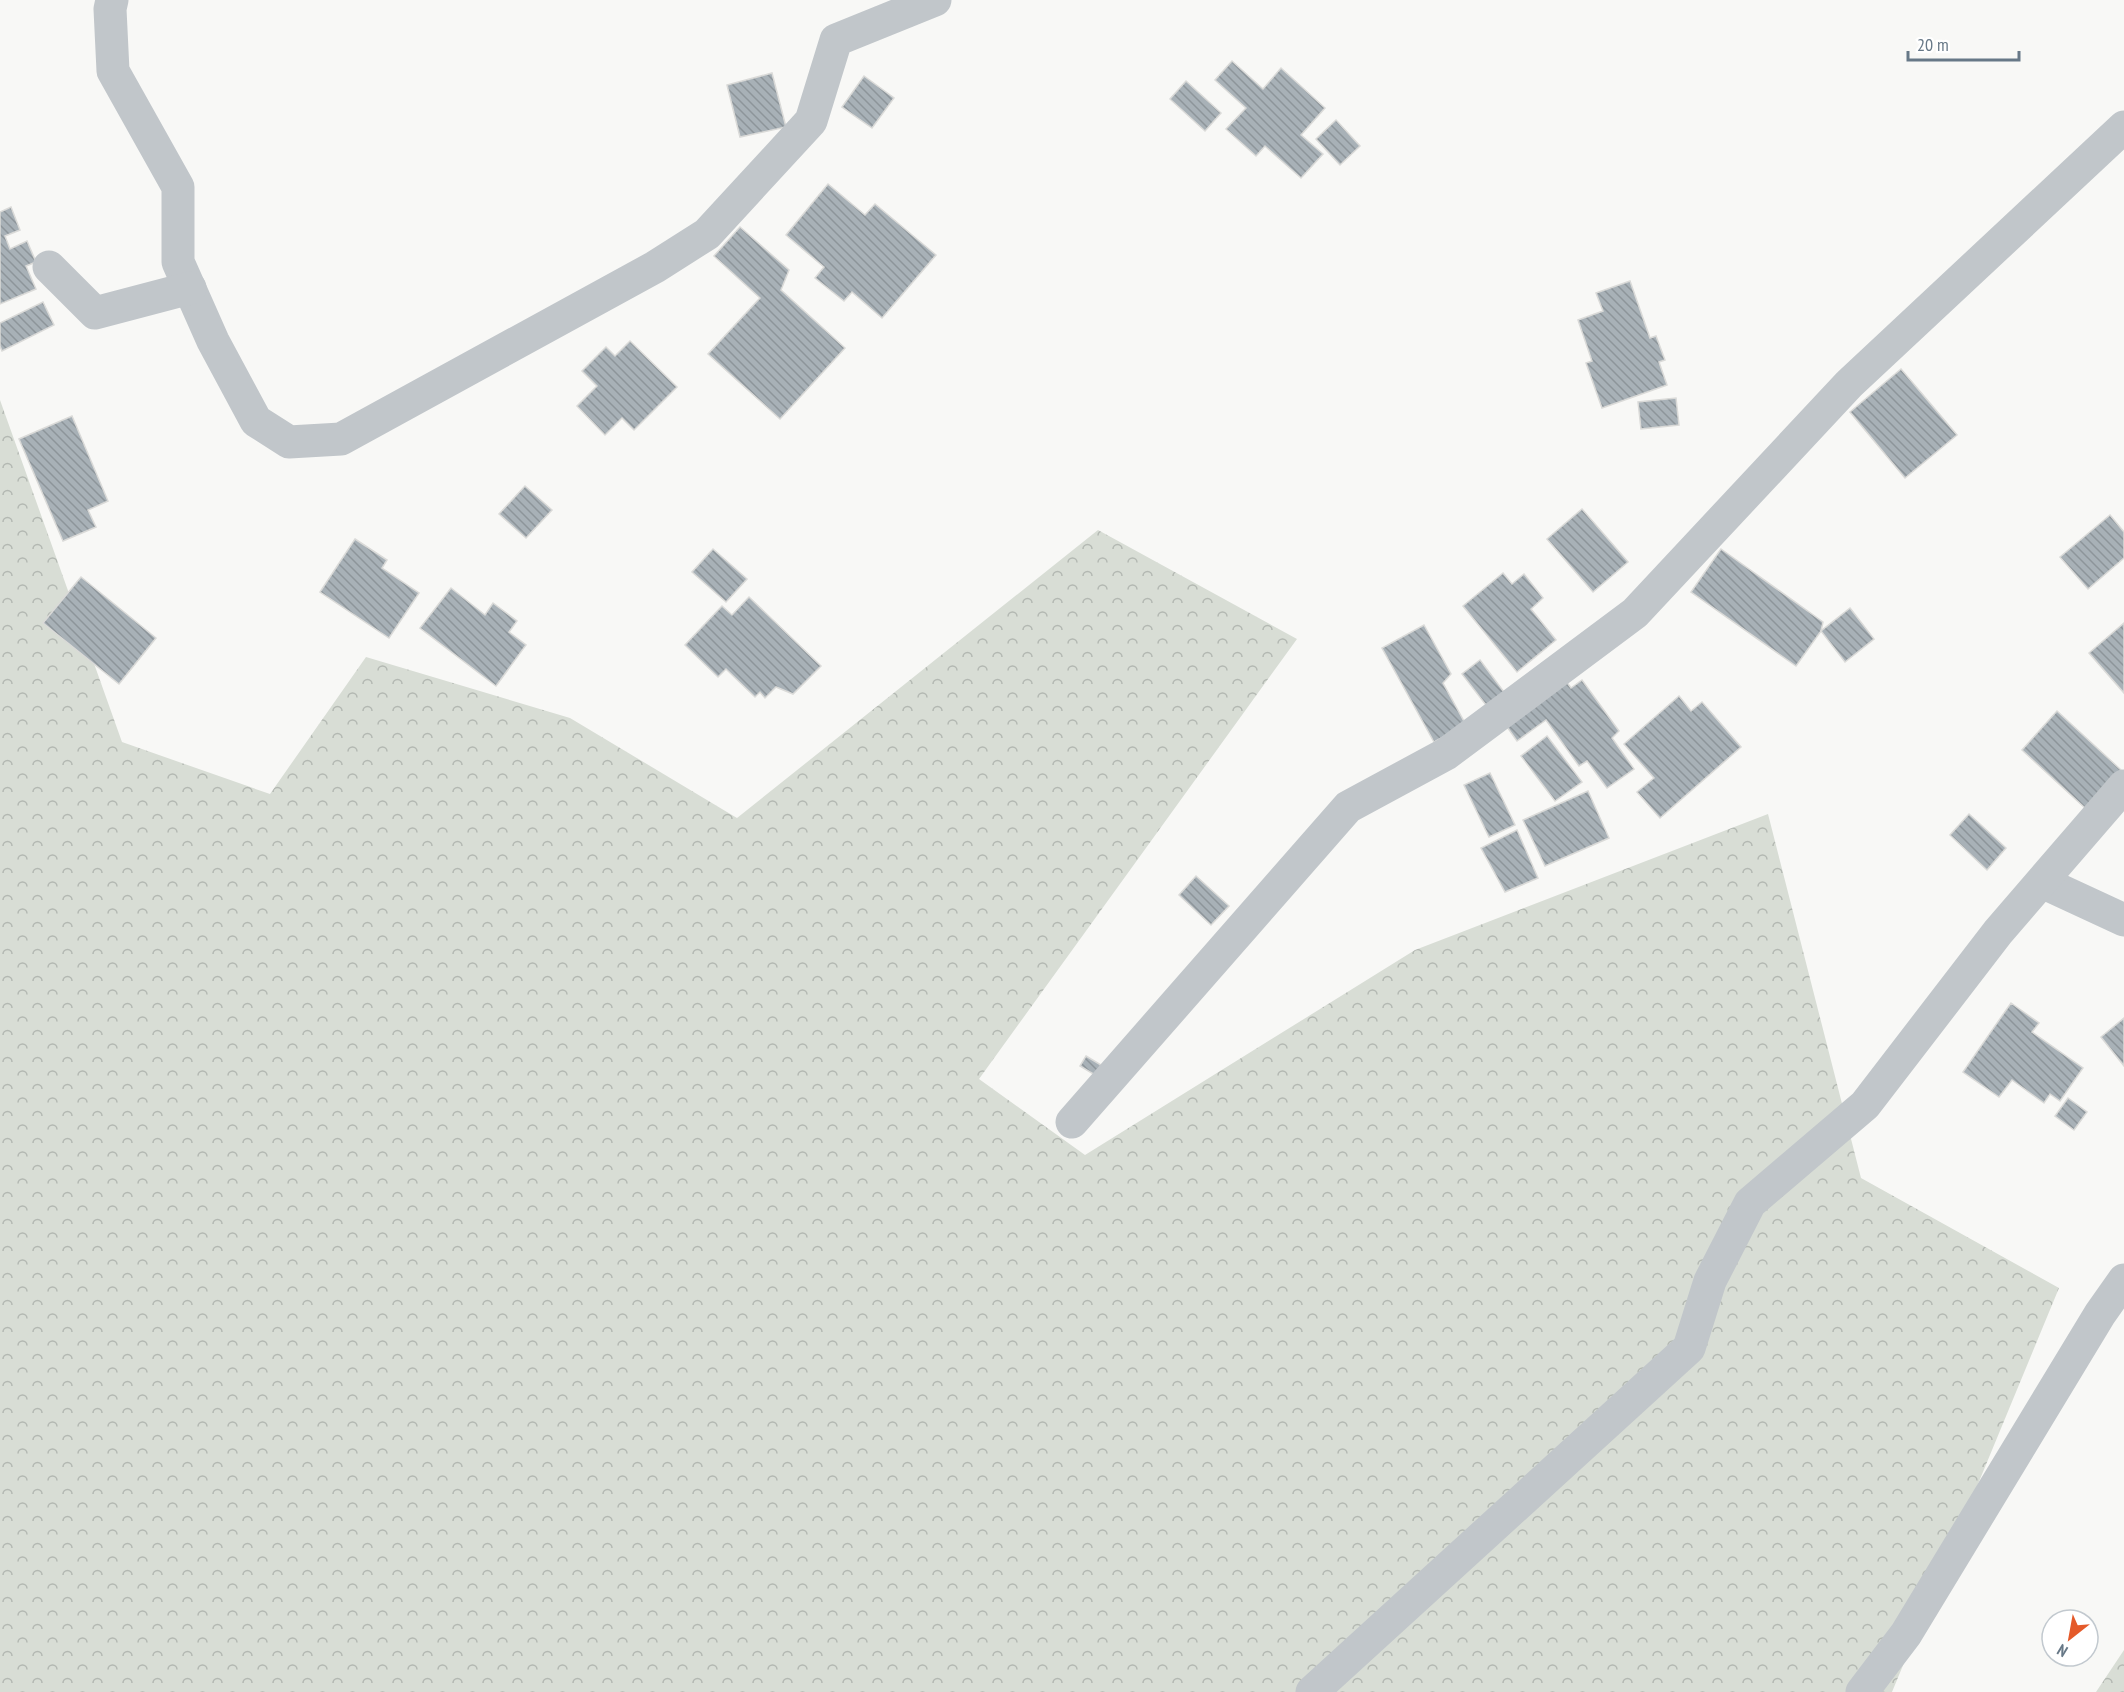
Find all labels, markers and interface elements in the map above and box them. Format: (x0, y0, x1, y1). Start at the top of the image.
scale bar (1908, 24, 2019, 62)
text: 20 m (1917, 33, 1949, 56)
north arrow (2040, 1608, 2100, 1668)
text: N (2053, 1640, 2071, 1662)

